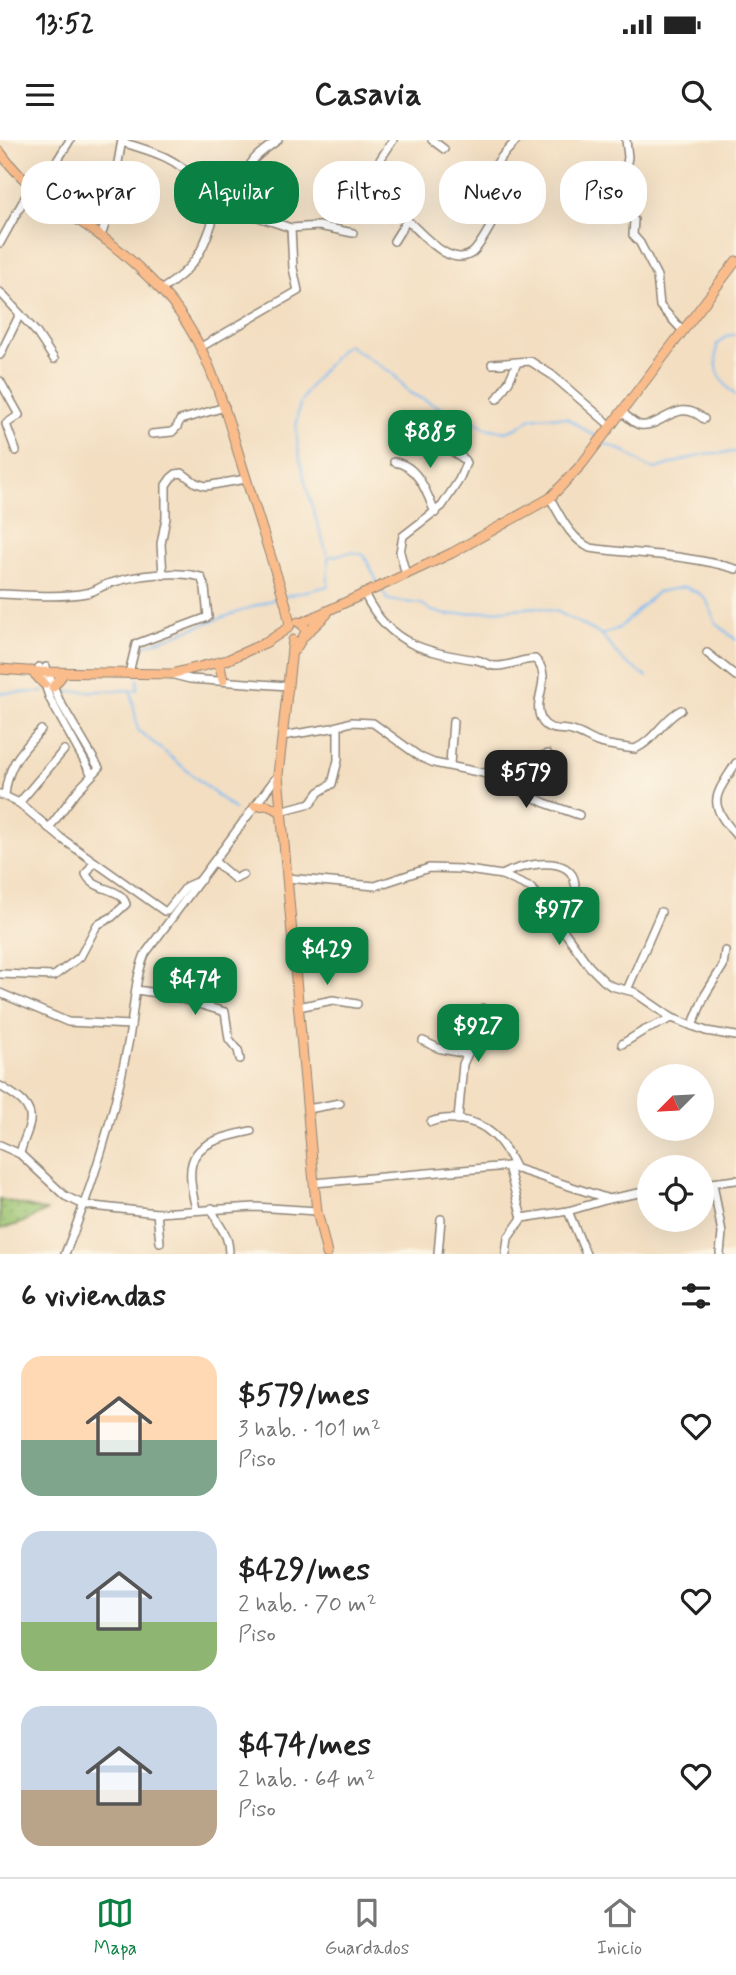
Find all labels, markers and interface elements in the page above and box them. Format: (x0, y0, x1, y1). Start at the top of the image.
text: 13:52 (35, 8, 94, 42)
text: Casavia (314, 74, 422, 116)
icon: menu (21, 76, 59, 114)
icon: search (677, 76, 715, 114)
chip: Comprar (21, 161, 160, 224)
chip: Alquilar (174, 161, 299, 224)
chip: Filtros (313, 161, 425, 224)
chip: Nuevo (439, 161, 546, 224)
chip: Piso (560, 161, 647, 224)
pin: $885 (389, 410, 471, 470)
text: $885 (404, 418, 456, 448)
pin: $579 (485, 750, 567, 810)
text: $579 (500, 758, 552, 788)
pin: $977 (518, 888, 600, 947)
text: $977 (534, 895, 584, 925)
pin: $429 (286, 928, 368, 987)
text: $429 (301, 935, 353, 965)
pin: $474 (154, 958, 236, 1017)
text: $474 (169, 965, 221, 995)
pin: $927 (437, 1004, 519, 1064)
text: $927 (453, 1012, 503, 1042)
north arrow (637, 1064, 714, 1141)
map controls (637, 1064, 714, 1232)
button: locate (637, 1155, 714, 1232)
text: 6 viviendas (21, 1277, 166, 1316)
icon: filters (677, 1277, 715, 1315)
text: $579/mes (238, 1376, 370, 1415)
icon: home (77, 1384, 161, 1468)
icon: heart (677, 1407, 715, 1445)
text: 3 hab. · 101 m² (238, 1415, 381, 1445)
text: Piso (238, 1445, 276, 1475)
text: $429/mes (238, 1551, 370, 1590)
icon: home (77, 1559, 161, 1643)
icon: heart (677, 1582, 715, 1620)
text: 2 hab. · 70 m² (238, 1590, 377, 1620)
text: Piso (238, 1620, 276, 1650)
text: $474/mes (238, 1726, 371, 1765)
icon: home (77, 1734, 161, 1818)
icon: heart (677, 1757, 715, 1795)
text: 2 hab. · 64 m² (238, 1765, 375, 1795)
text: Piso (238, 1795, 276, 1825)
tab: Mapa (94, 1894, 137, 1961)
tab: Guardados (325, 1894, 409, 1961)
tab: Inicio (597, 1894, 642, 1961)

